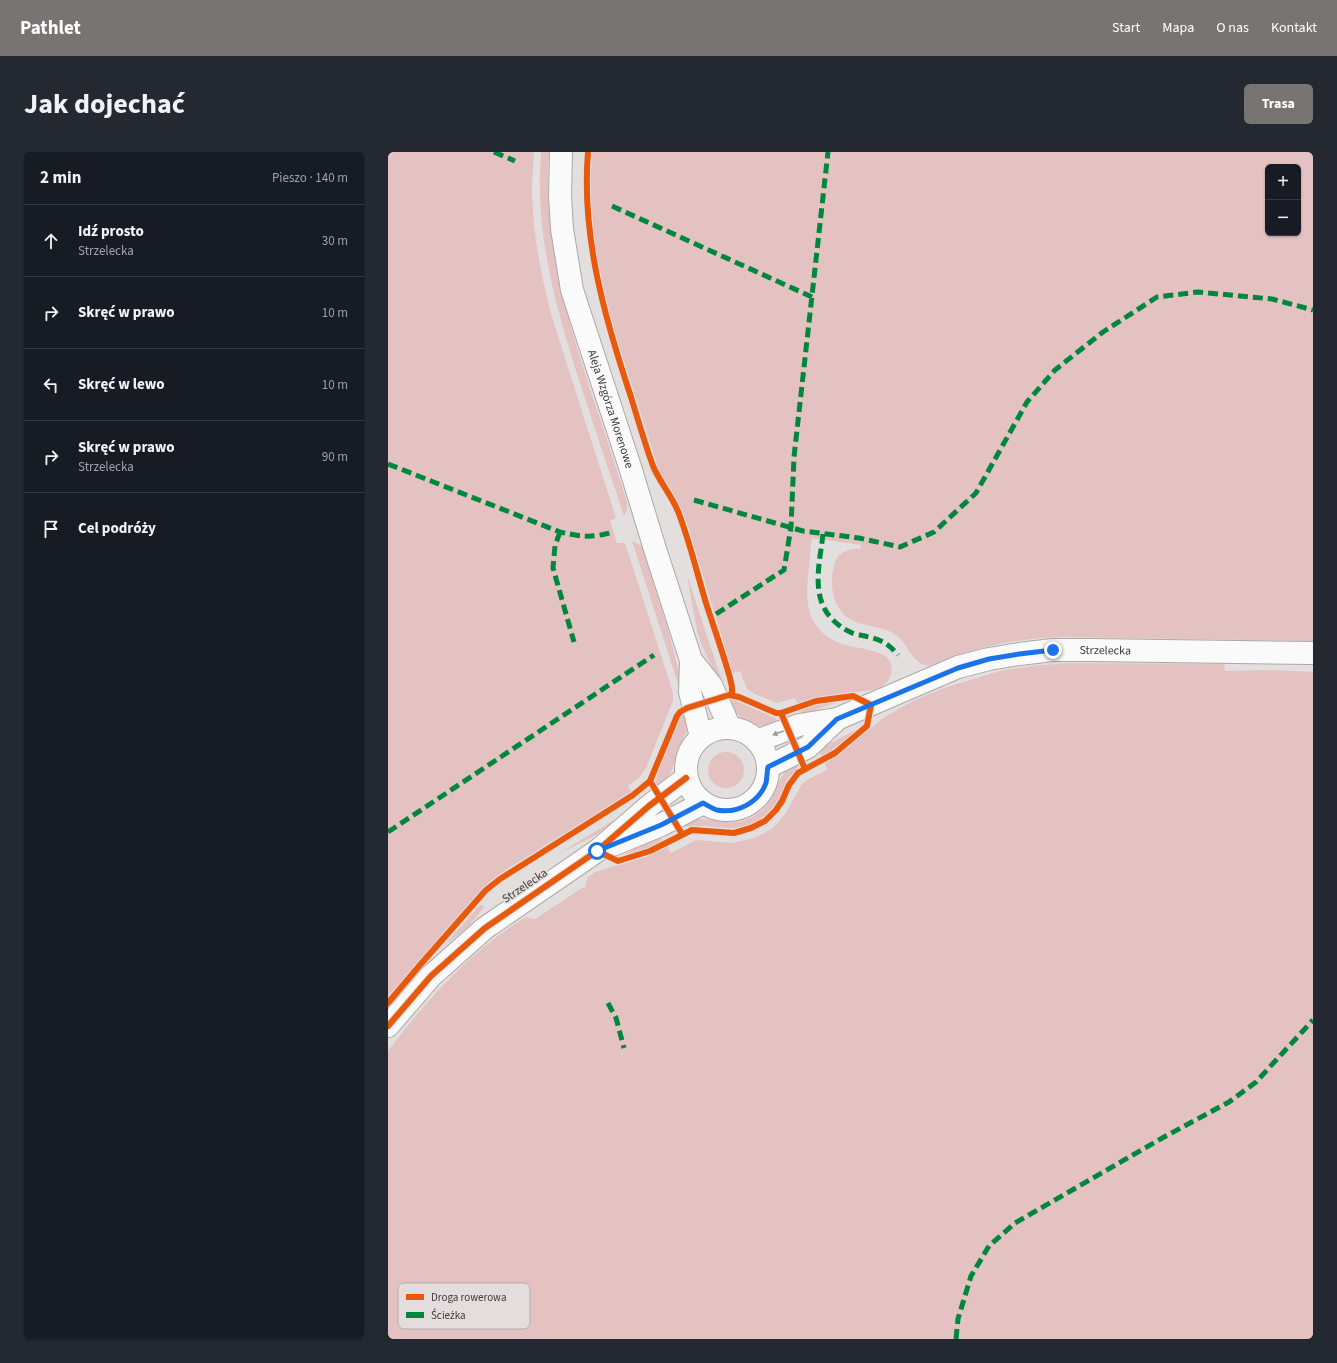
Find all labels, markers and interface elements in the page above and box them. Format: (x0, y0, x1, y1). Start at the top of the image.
text: Pathlet (20, 15, 81, 42)
text: Start (1112, 18, 1140, 38)
text: Mapa (1162, 18, 1194, 38)
text: O nas (1216, 18, 1249, 38)
text: Kontakt (1271, 18, 1317, 38)
text: Jak dojechać (24, 84, 185, 124)
button: Trasa (1244, 84, 1313, 124)
map controls (1265, 164, 1301, 236)
button: + (1265, 164, 1301, 200)
text: 2 min (40, 166, 81, 190)
text: Pieszo · 140 m (272, 169, 348, 187)
button: − (1265, 200, 1301, 236)
text: Idź prosto (78, 221, 144, 242)
icon: ahead (40, 230, 62, 252)
text: 30 m (322, 232, 348, 250)
text: Strzelecka (78, 242, 134, 260)
icon: right (40, 302, 62, 324)
text: Skręć w prawo (78, 302, 175, 323)
text: 10 m (322, 304, 348, 322)
street label: Aleja Wzgórza Morenowe (584, 347, 638, 471)
icon: left (40, 374, 62, 396)
text: Skręć w lewo (78, 374, 165, 395)
text: 10 m (322, 376, 348, 394)
text: Skręć w prawo (78, 437, 175, 458)
icon: right (40, 446, 62, 468)
text: 90 m (322, 448, 348, 466)
text: Strzelecka (78, 458, 134, 476)
icon: arrive (40, 518, 62, 540)
text: Cel podróży (78, 518, 156, 539)
route end (1044, 641, 1062, 659)
street label: Strzelecka (1079, 641, 1131, 659)
one-way arrow (771, 730, 783, 736)
route start (588, 842, 606, 860)
street label: Strzelecka (499, 865, 551, 907)
legend (398, 1283, 530, 1329)
text: Droga rowerowa (431, 1290, 506, 1305)
text: Ścieżka (431, 1308, 466, 1323)

